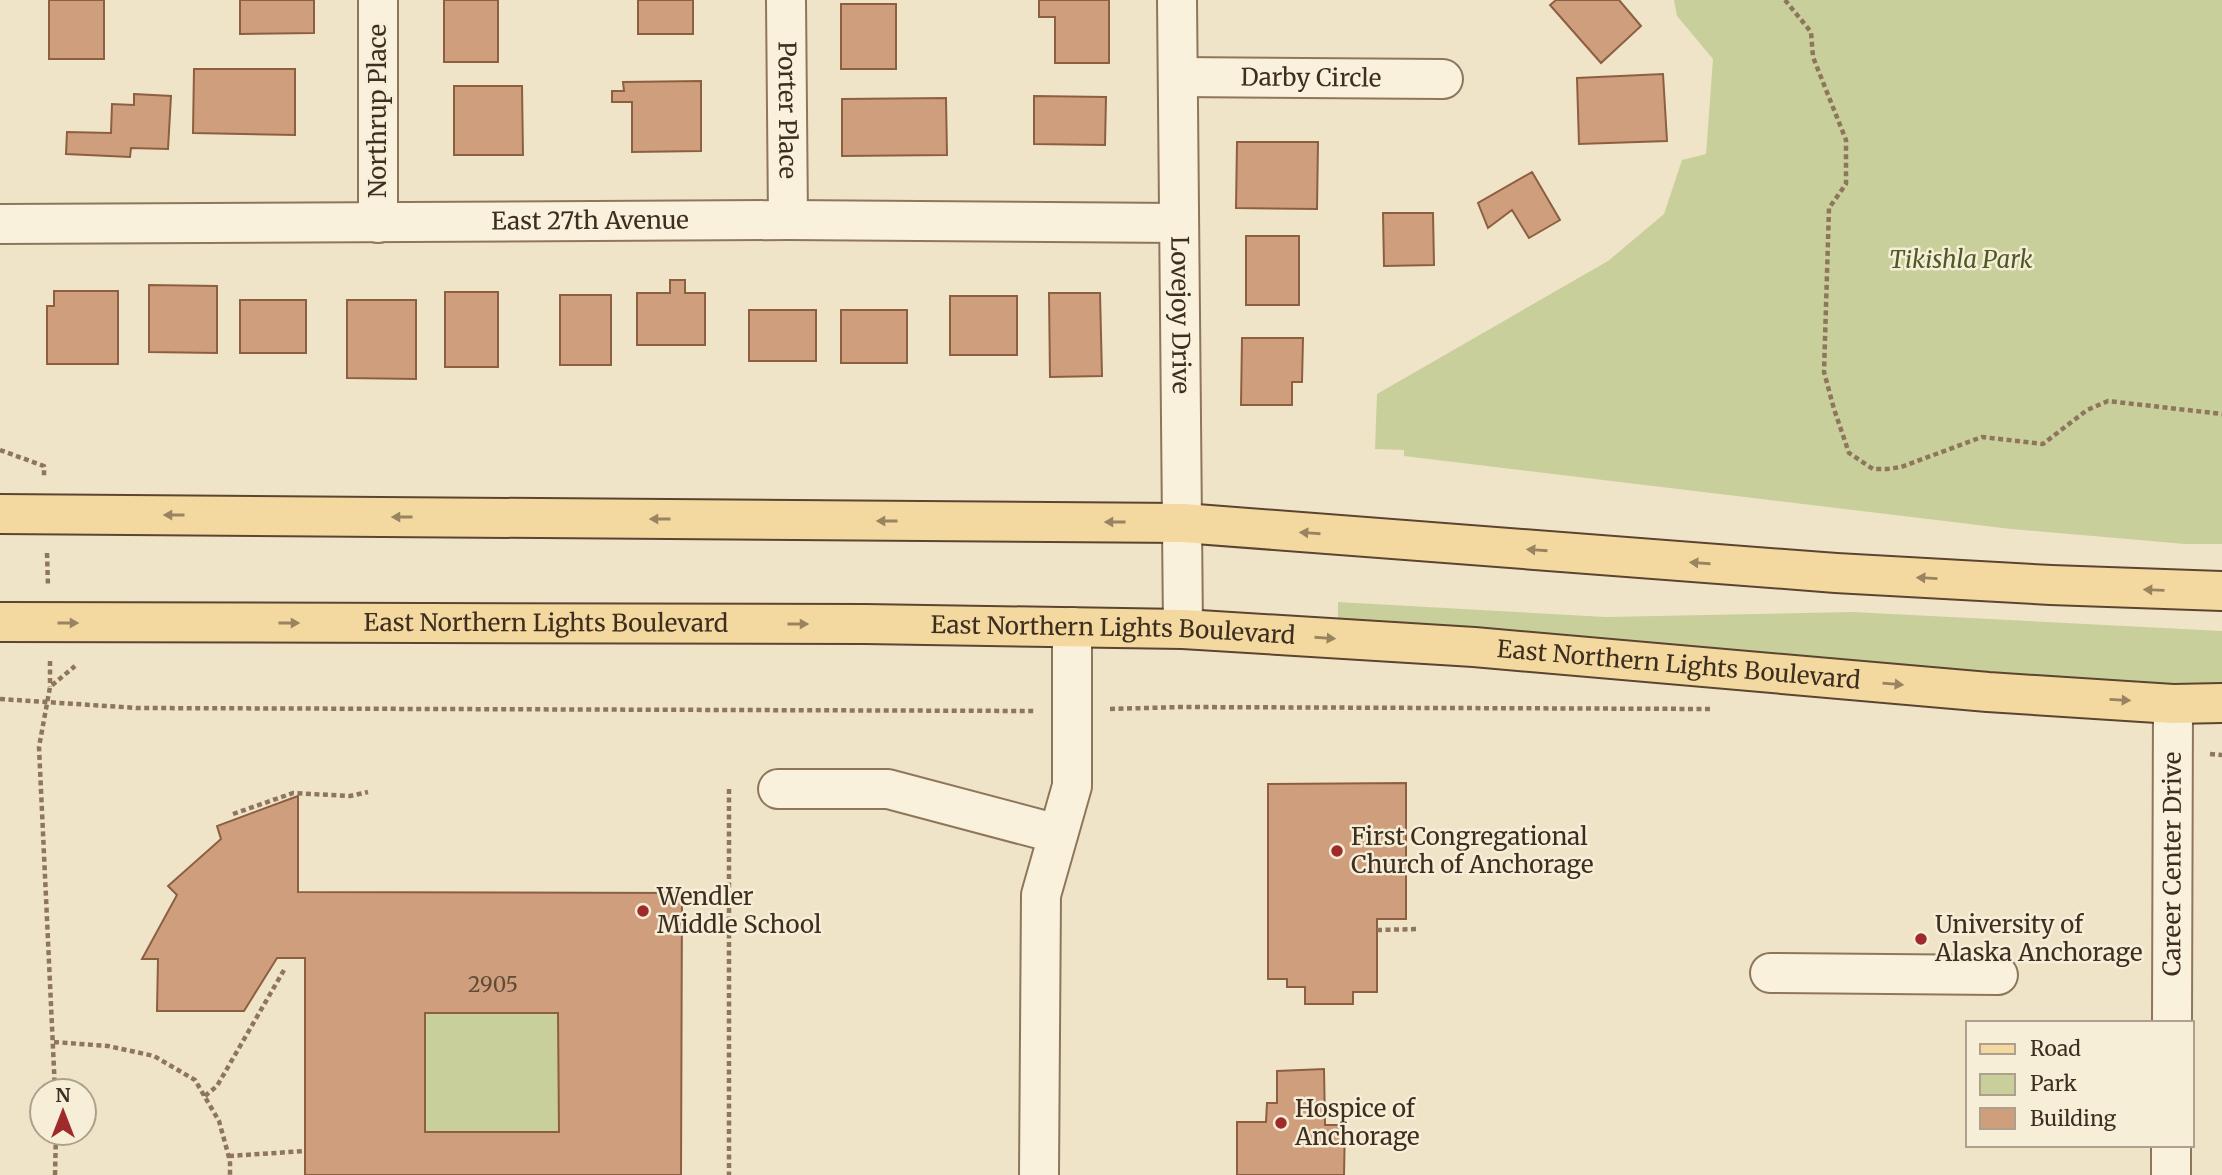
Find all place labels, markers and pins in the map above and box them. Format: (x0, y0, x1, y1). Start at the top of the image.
place label: First Congregational Church of Anchorage (1351, 821, 1593, 880)
marker: First Congregational Church of Anchorage (1329, 843, 1345, 859)
place label: Wendler Middle School (656, 881, 821, 940)
marker: Wendler Middle School (635, 903, 651, 919)
place label: University of Alaska Anchorage (1934, 909, 2142, 968)
marker: University of Alaska Anchorage (1913, 931, 1929, 947)
place label: Hospice of Anchorage (1294, 1093, 1420, 1152)
marker: Hospice of Anchorage (1273, 1115, 1289, 1131)

